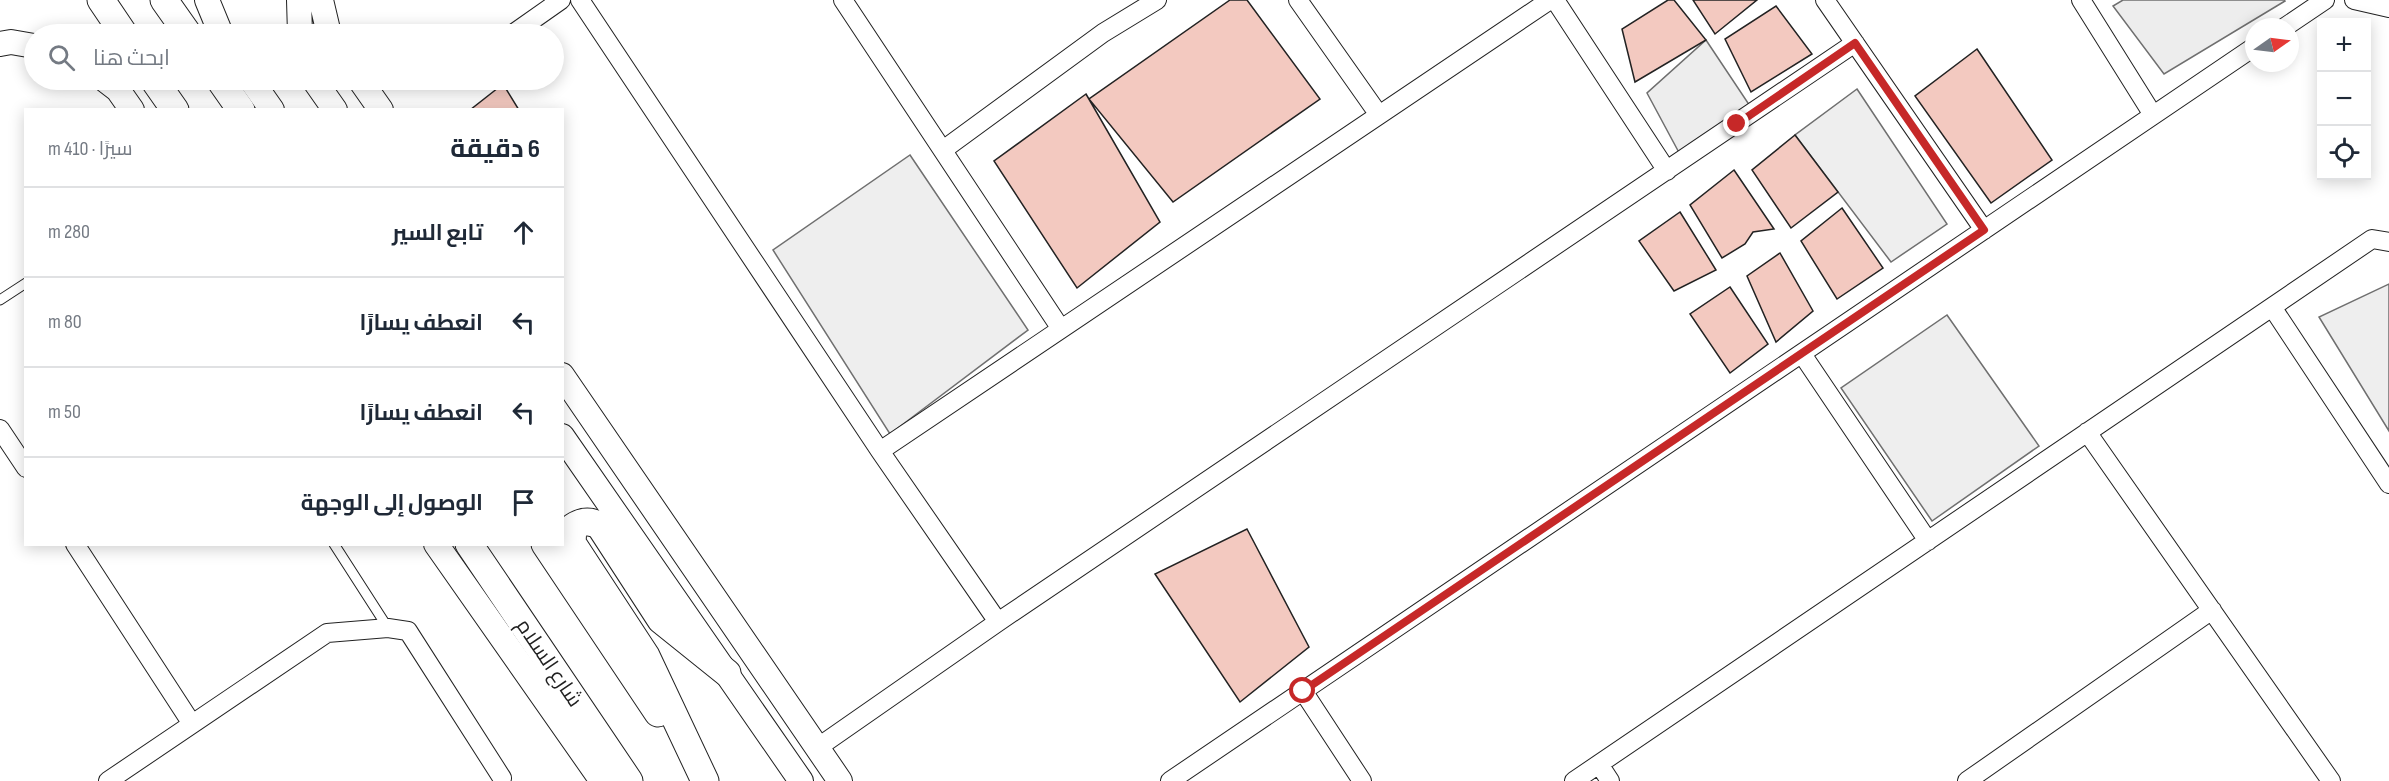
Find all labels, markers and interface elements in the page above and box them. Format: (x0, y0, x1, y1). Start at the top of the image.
north arrow (2245, 18, 2299, 72)
map controls (2317, 18, 2371, 180)
button: + (2317, 18, 2371, 72)
search box (24, 24, 564, 90)
icon: search (45, 41, 78, 74)
text: ابحث هنا (93, 45, 170, 72)
button: − (2317, 72, 2371, 126)
route end (1723, 110, 1749, 136)
button: locate (2317, 126, 2371, 180)
text: 6 دقيقة (450, 134, 540, 165)
text: سيرًا · 410 m (48, 137, 133, 161)
icon: ahead (507, 216, 540, 249)
text: 280 m (48, 220, 90, 244)
text: تابع السير (392, 220, 483, 247)
icon: left (507, 306, 540, 339)
text: 80 m (48, 310, 82, 334)
text: انعطف يسارًا (360, 310, 483, 337)
icon: left (507, 396, 540, 429)
text: 50 m (48, 400, 81, 424)
text: انعطف يسارًا (360, 400, 483, 427)
icon: arrive (507, 486, 540, 519)
text: الوصول إلى الوجهة (301, 490, 483, 517)
street label: شارع السلام (510, 614, 588, 712)
route start (1289, 677, 1315, 703)

